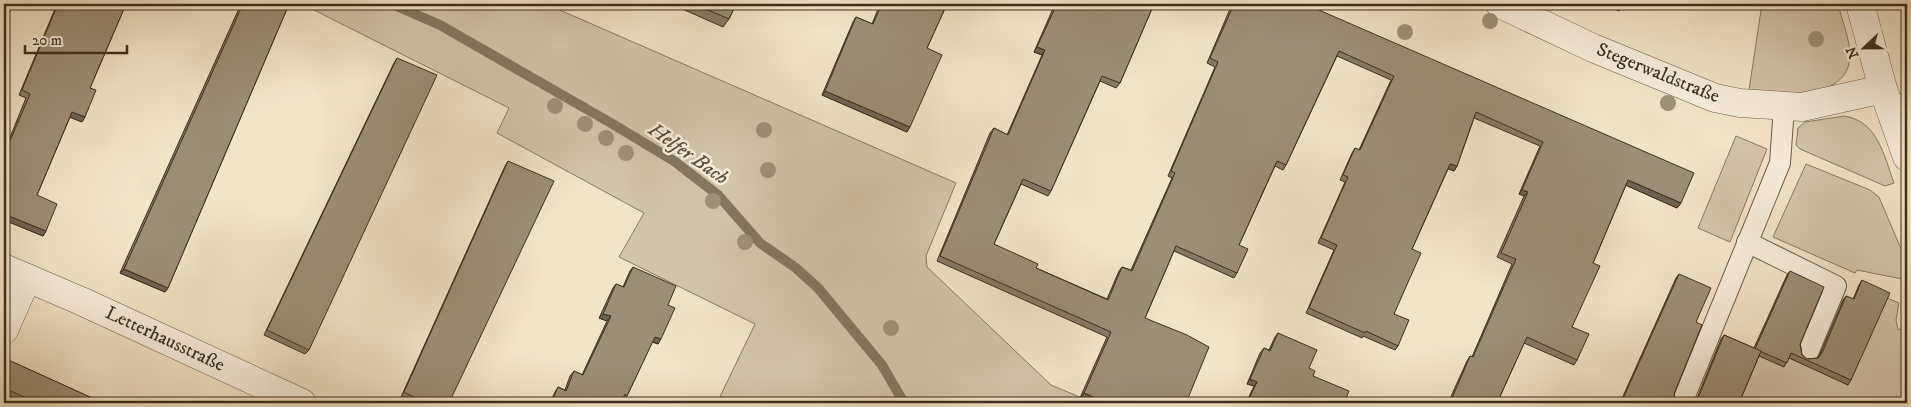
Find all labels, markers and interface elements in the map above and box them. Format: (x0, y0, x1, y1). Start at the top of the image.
scale bar (25, 22, 128, 54)
north arrow (1838, 22, 1888, 72)
text: 20 m (32, 31, 62, 50)
street label: Stegerwaldstraße (1593, 38, 1723, 108)
text: N (1842, 43, 1863, 61)
water label: Helfer Bach (642, 117, 733, 191)
street label: Letterhausstraße (102, 301, 228, 377)

